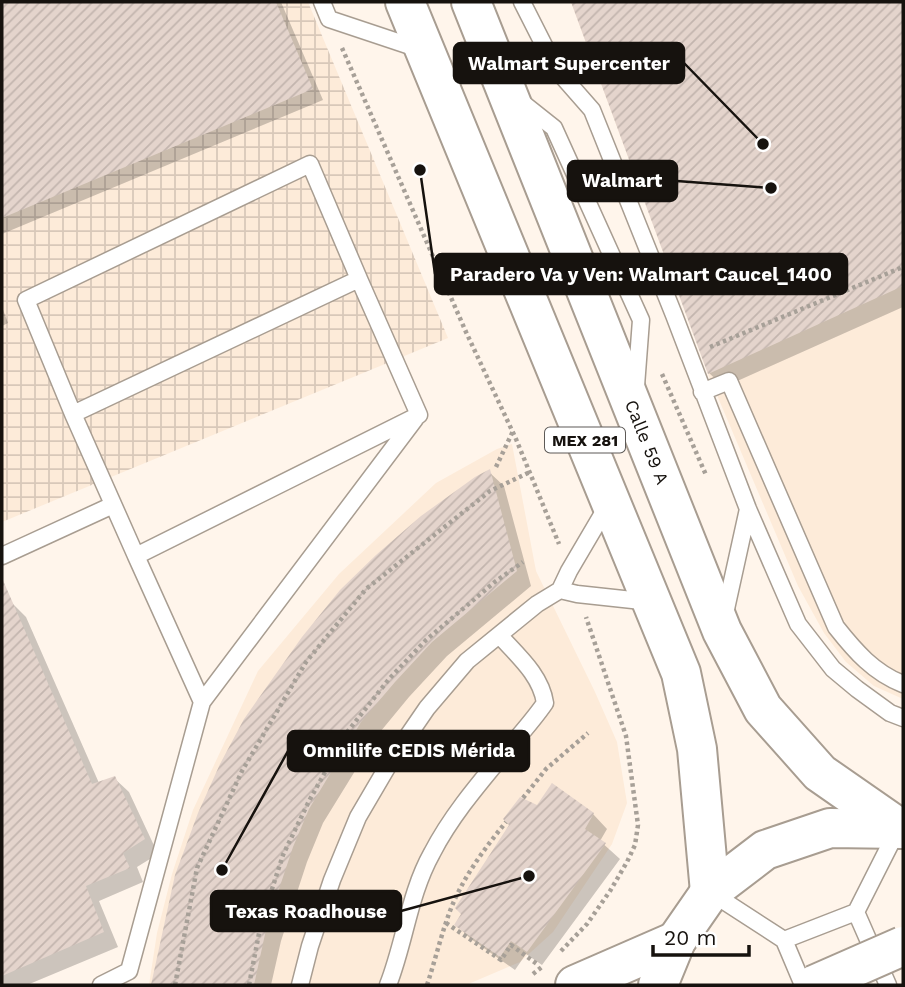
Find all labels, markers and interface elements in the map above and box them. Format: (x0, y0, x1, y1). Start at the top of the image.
callout: Walmart Supercenter (454, 43, 684, 83)
text: Walmart Supercenter (468, 52, 671, 75)
callout: Walmart (568, 161, 677, 201)
text: Walmart (582, 169, 663, 192)
callout: Paradero Va y Ven: Walmart Caucel_1400 (435, 254, 847, 294)
text: Paradero Va y Ven: Walmart Caucel_1400 (450, 263, 832, 286)
street label: Calle 59 A (621, 397, 673, 487)
road number: MEX 281 (545, 428, 625, 452)
callout: Omnilife CEDIS Mérida (288, 731, 529, 771)
text: Omnilife CEDIS Mérida (303, 739, 515, 762)
callout: Texas Roadhouse (211, 891, 401, 931)
text: Texas Roadhouse (225, 900, 387, 923)
scale bar (653, 914, 749, 958)
text: 20 m (664, 925, 716, 950)

